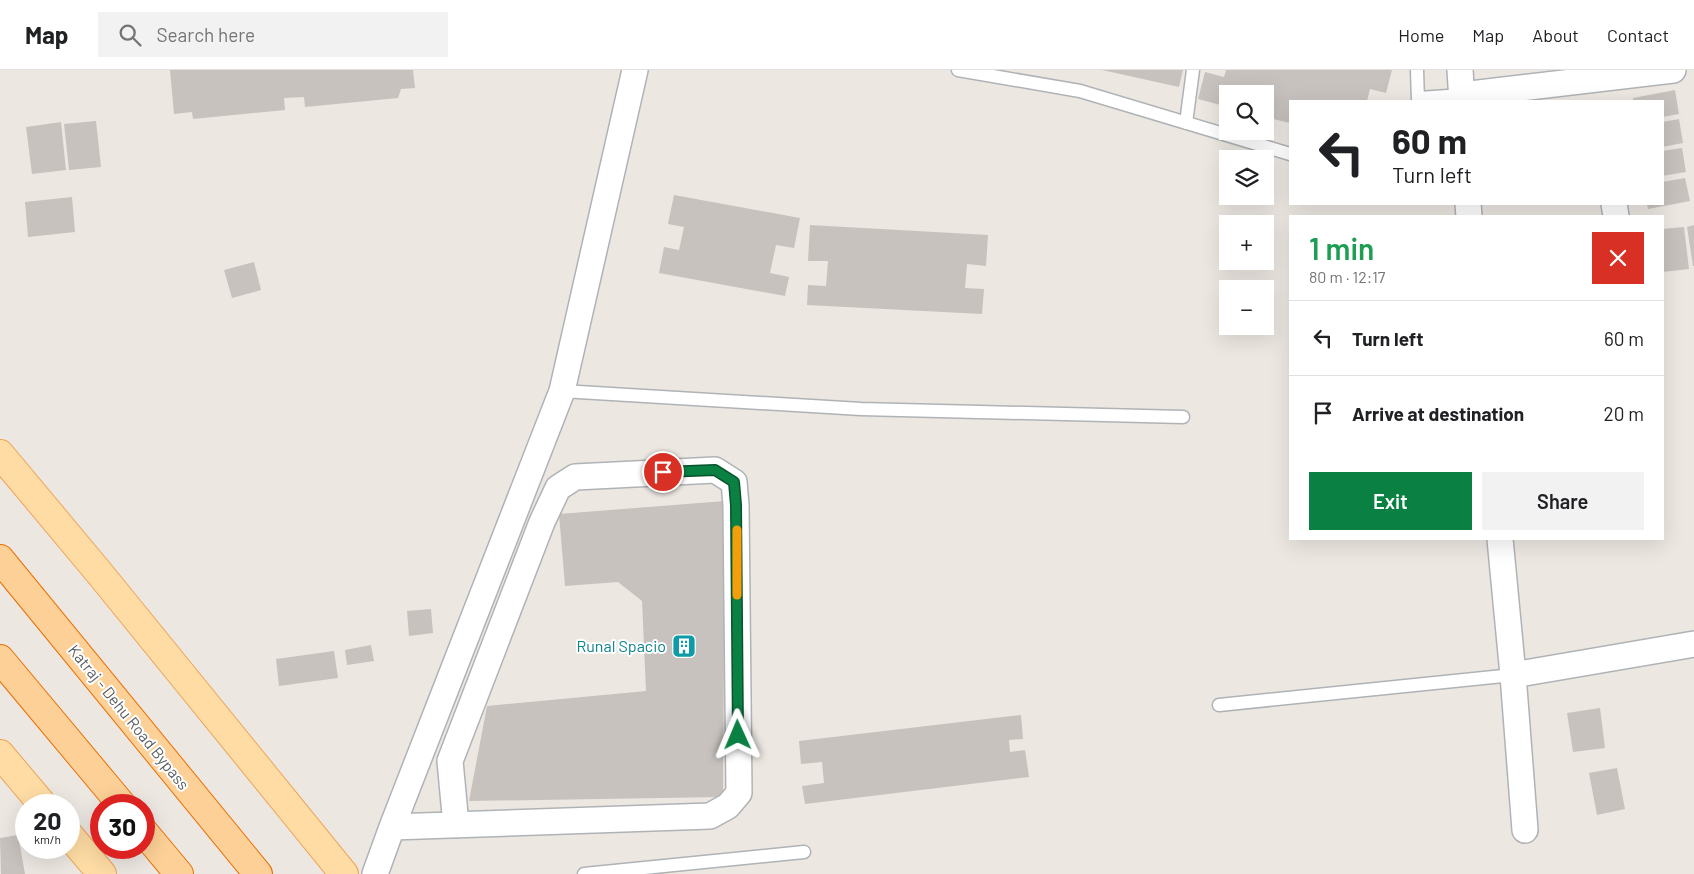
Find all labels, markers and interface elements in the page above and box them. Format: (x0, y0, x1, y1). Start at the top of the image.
search box (98, 12, 448, 57)
text: Map (25, 20, 68, 49)
icon: search (116, 21, 144, 49)
text: Search here (156, 23, 255, 46)
text: Home (1398, 24, 1444, 46)
text: Map (1472, 24, 1504, 46)
text: About (1532, 24, 1579, 46)
text: Contact (1607, 24, 1669, 46)
map controls (1219, 85, 1274, 335)
button: search (1219, 85, 1274, 140)
text: 60 m (1392, 119, 1467, 161)
icon: left (1309, 120, 1374, 185)
button: layers (1219, 150, 1274, 205)
text: Turn left (1392, 161, 1472, 187)
button: + (1219, 215, 1274, 270)
text: 1 min (1309, 230, 1374, 266)
button: close (1592, 232, 1644, 284)
text: 80 m · 12:17 (1309, 267, 1385, 286)
button: − (1219, 280, 1274, 335)
icon: left (1309, 324, 1337, 352)
text: Turn left (1352, 327, 1423, 350)
text: 60 m (1604, 327, 1644, 350)
icon: arrive (1309, 399, 1337, 427)
text: Arrive at destination (1352, 402, 1524, 425)
text: 20 m (1604, 402, 1644, 425)
pin (642, 451, 684, 493)
icon: arrive (649, 458, 677, 486)
button: Exit (1309, 472, 1472, 530)
button: Share (1482, 472, 1644, 530)
building icon: Runal Spacio (671, 633, 697, 659)
place label: Runal Spacio (576, 636, 666, 655)
street label: Katraj - Dehu Road Bypass (65, 640, 194, 793)
position arrow (711, 708, 763, 760)
speed limit sign: 30 (90, 794, 155, 859)
text: 20 (33, 805, 62, 835)
text: km/h (34, 832, 61, 846)

